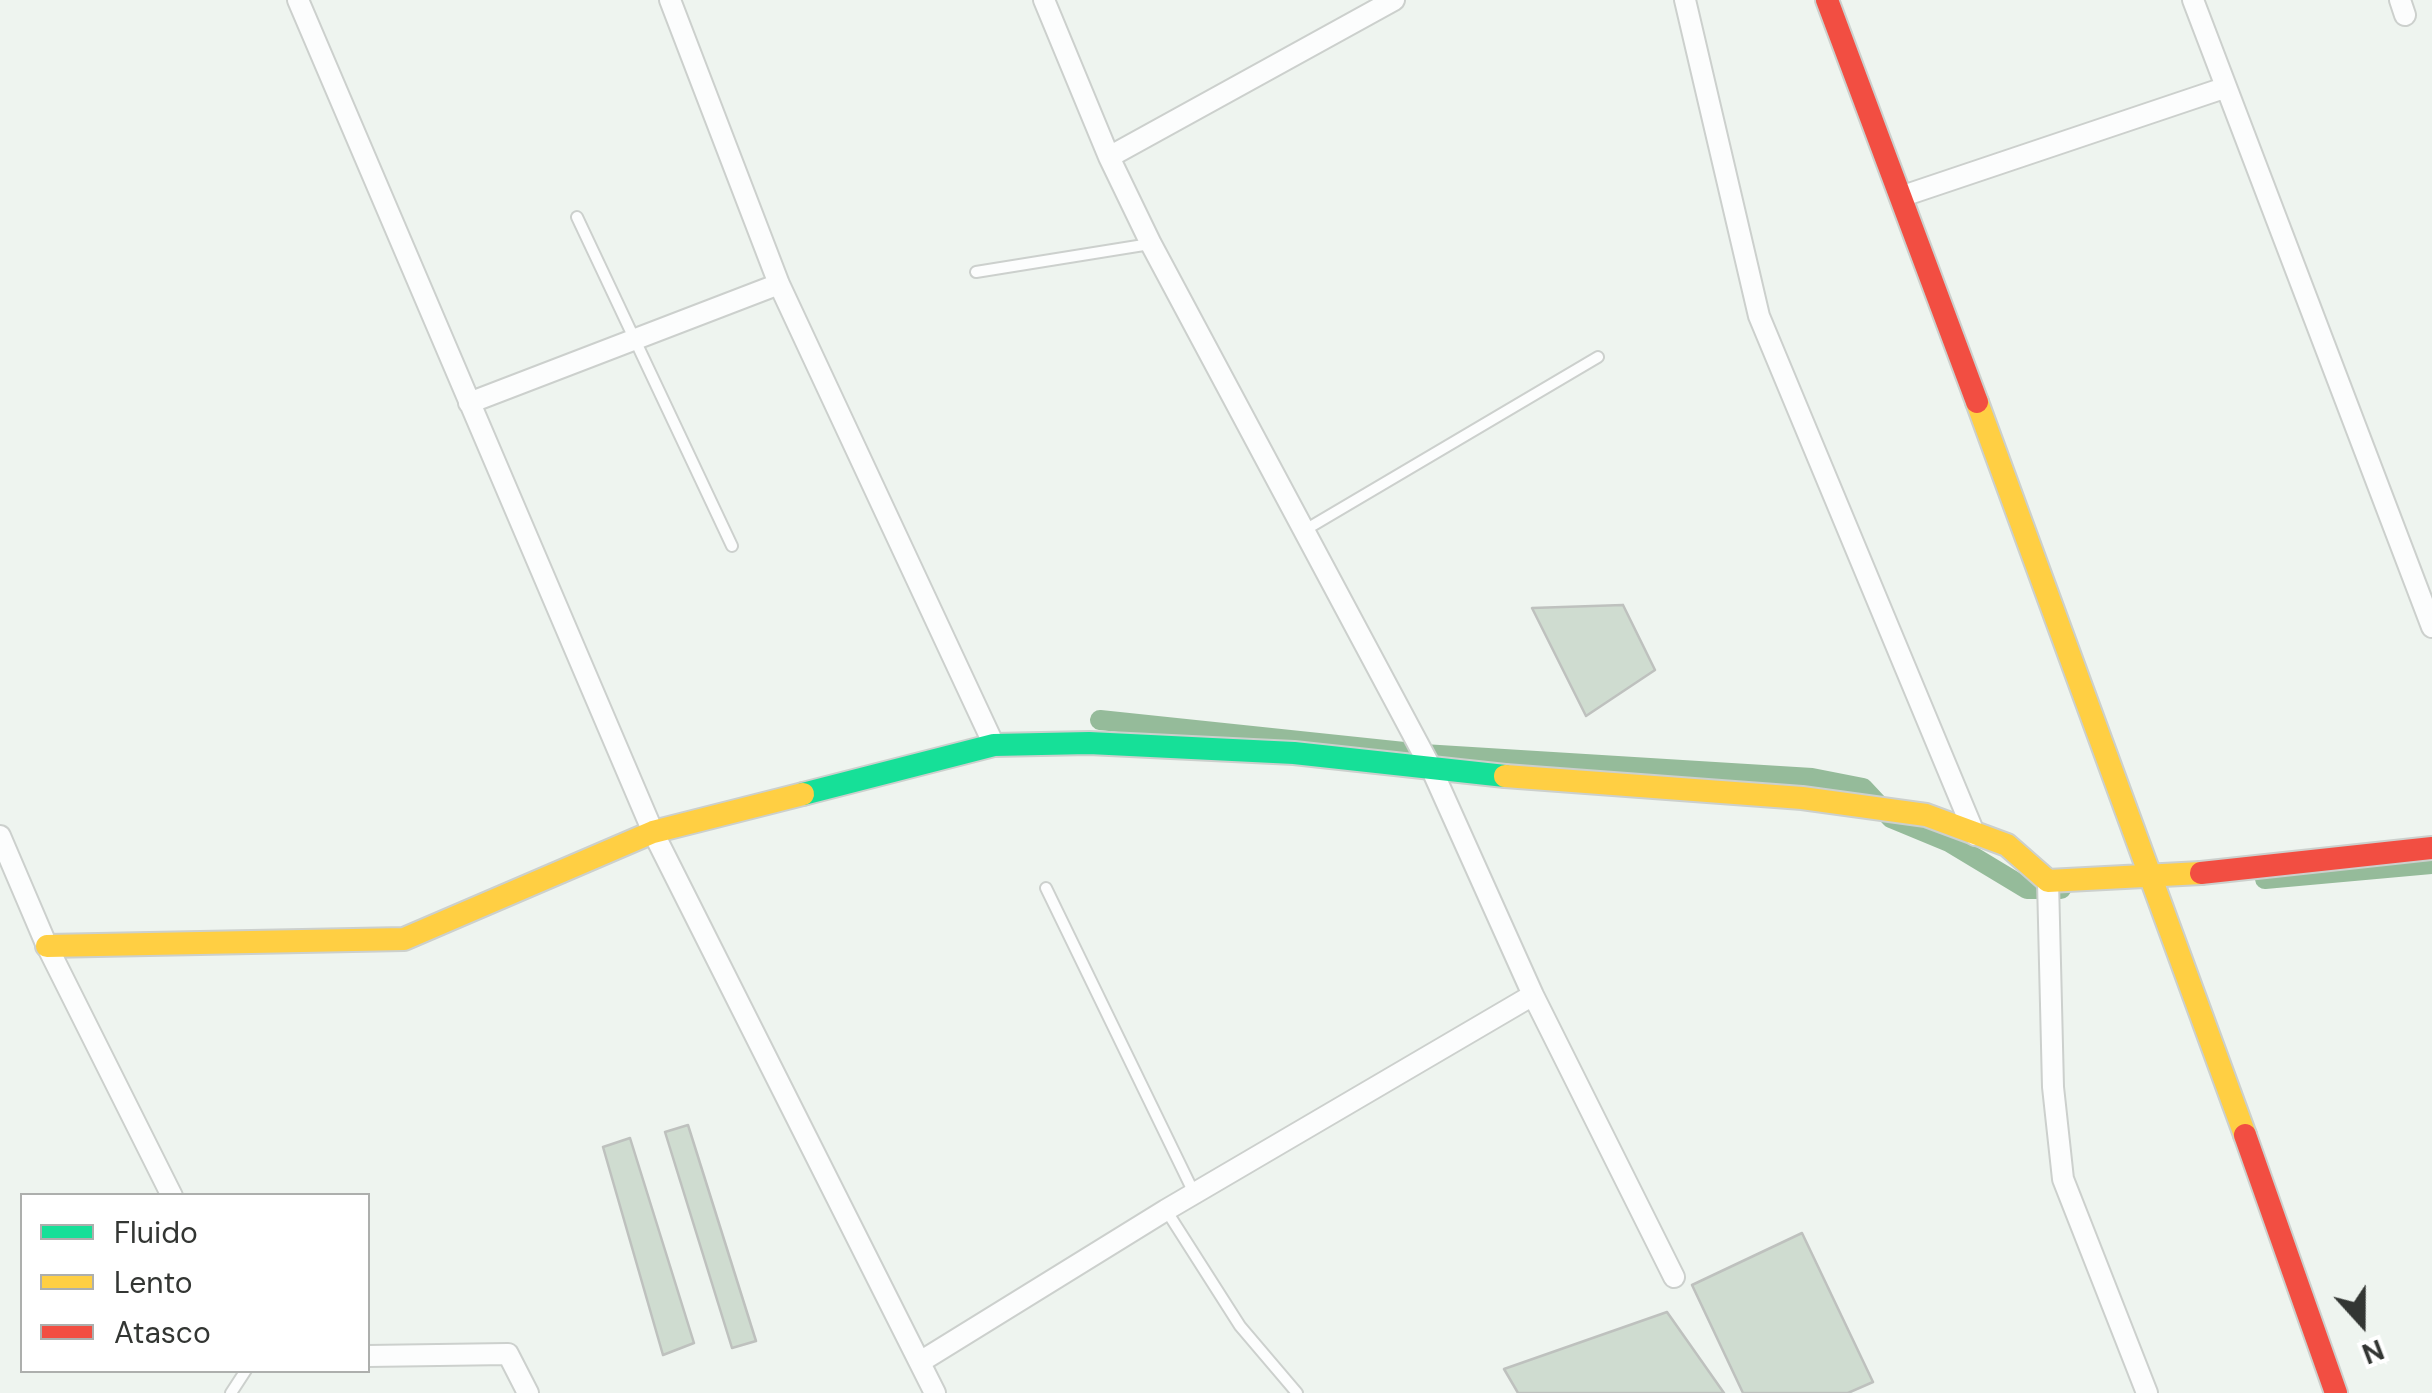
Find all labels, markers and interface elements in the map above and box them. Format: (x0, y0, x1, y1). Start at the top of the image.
legend (20, 1193, 370, 1373)
text: Fluido (114, 1213, 198, 1252)
text: Lento (114, 1263, 193, 1302)
north arrow (2312, 1273, 2412, 1373)
text: Atasco (114, 1313, 211, 1352)
text: N (2357, 1331, 2389, 1372)

